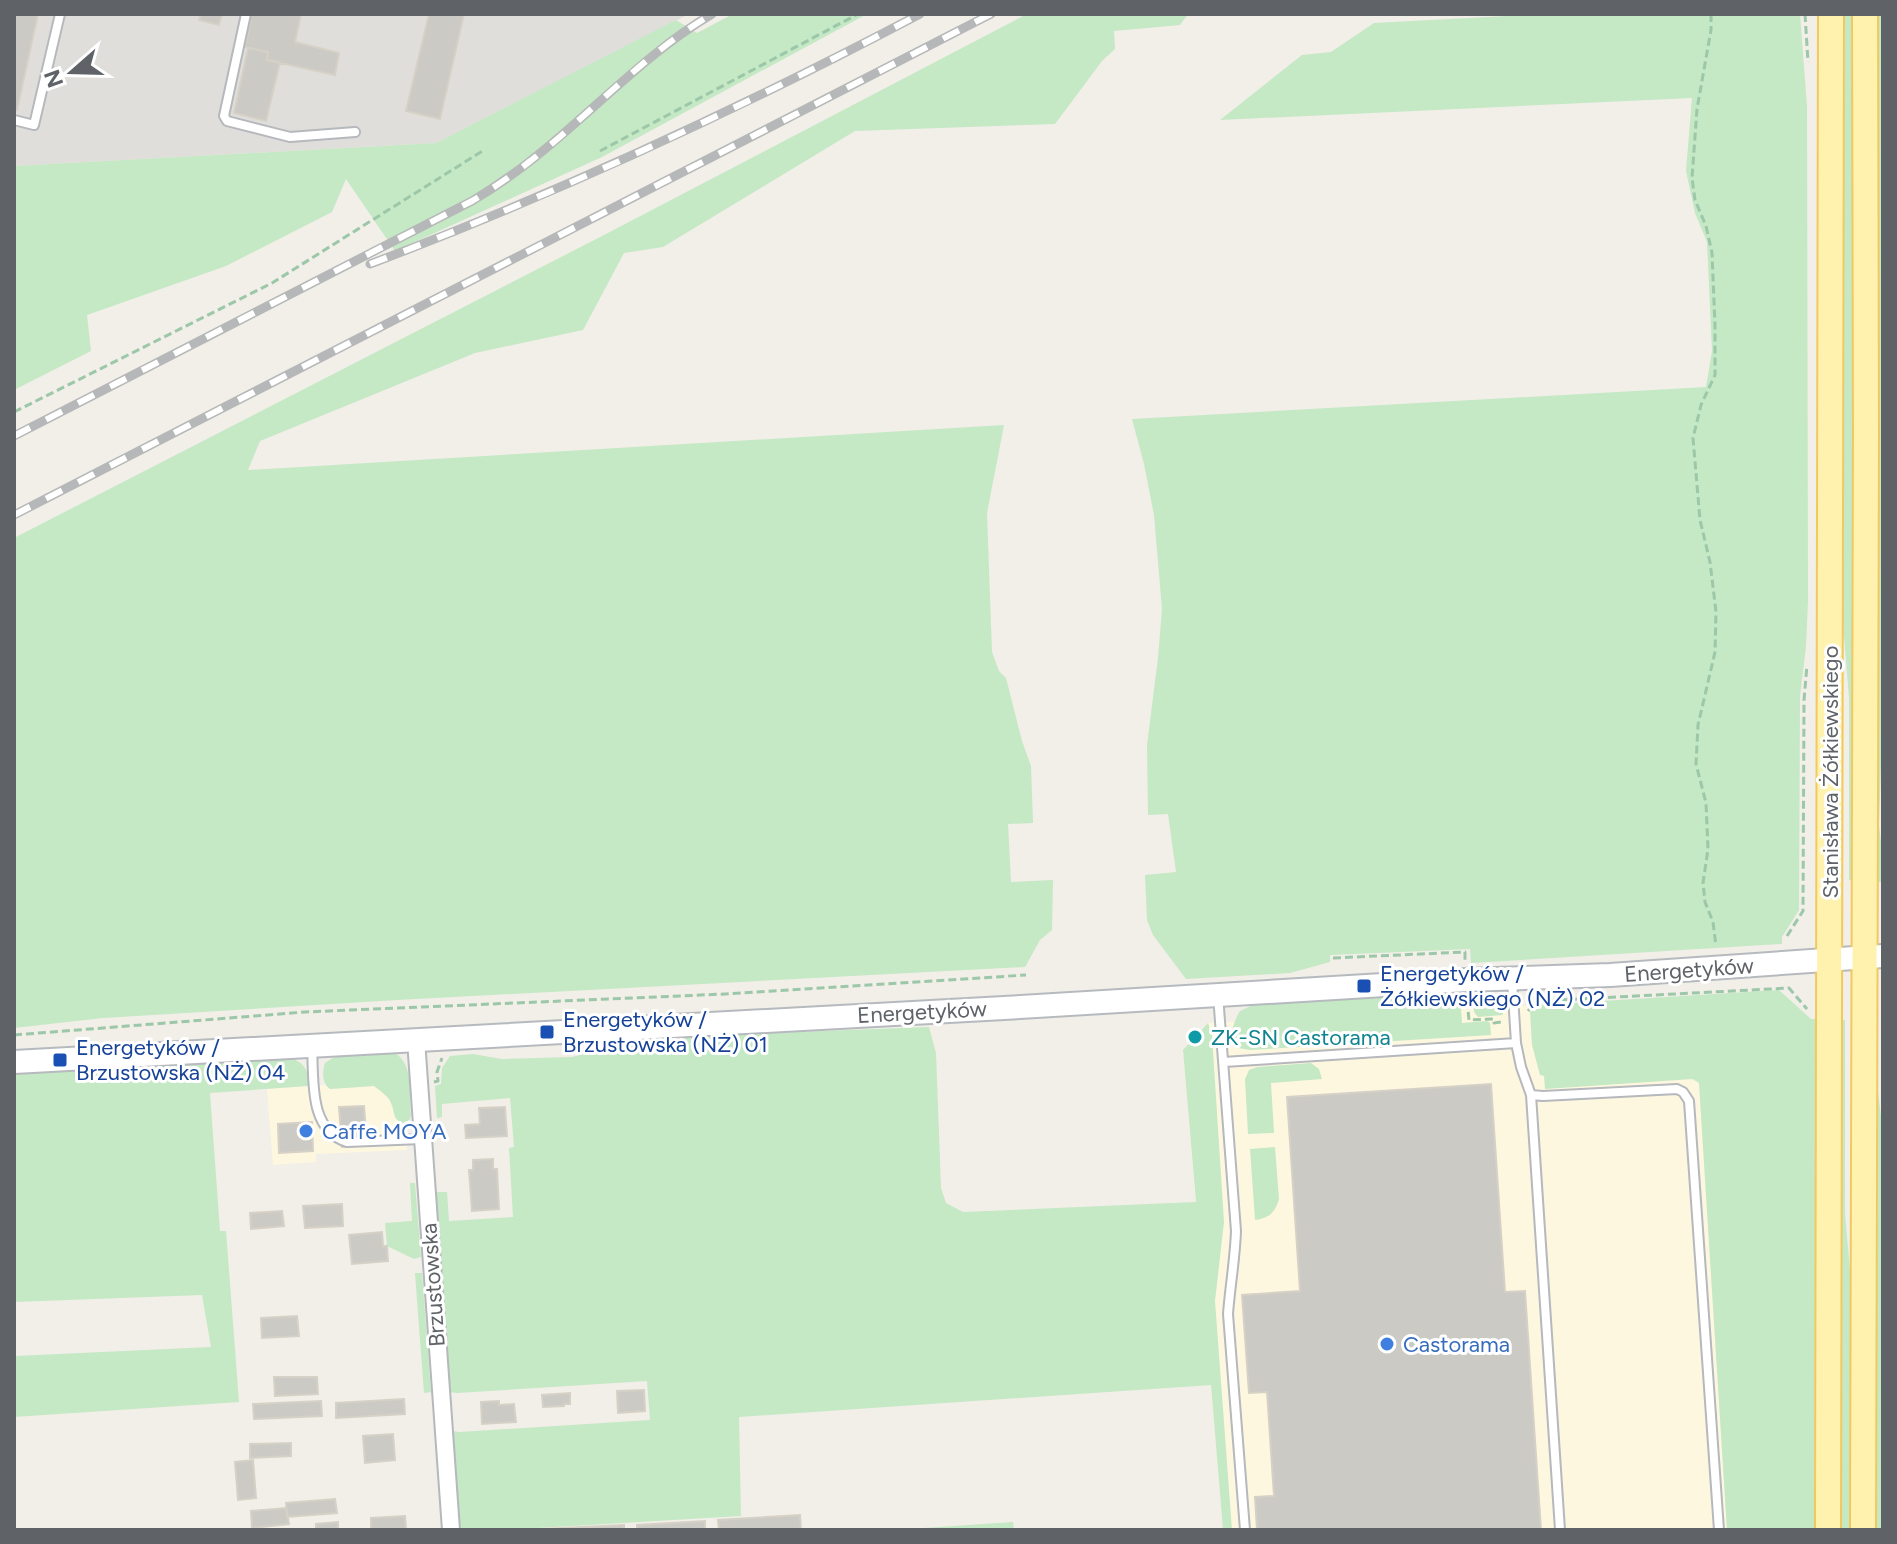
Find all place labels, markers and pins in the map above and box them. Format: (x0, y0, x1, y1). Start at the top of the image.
place label: Energetyków / Żółkiewskiego (NŻ) 02 (1380, 960, 1605, 1012)
marker: Energetyków / Żółkiewskiego (NŻ) 02 (1355, 977, 1373, 995)
place label: Energetyków / Brzustowska (NŻ) 01 (563, 1006, 768, 1058)
marker: Energetyków / Brzustowska (NŻ) 01 (538, 1023, 556, 1041)
place label: ZK-SN Castorama (1211, 1024, 1391, 1051)
marker: ZK-SN Castorama (1186, 1028, 1204, 1046)
place label: Energetyków / Brzustowska (NŻ) 04 (76, 1034, 285, 1086)
marker: Energetyków / Brzustowska (NŻ) 04 (51, 1051, 69, 1069)
place label: Caffe MOYA (322, 1118, 446, 1145)
marker: Caffe MOYA (297, 1122, 315, 1140)
place label: Castorama (1403, 1331, 1510, 1358)
marker: Castorama (1378, 1335, 1396, 1353)

